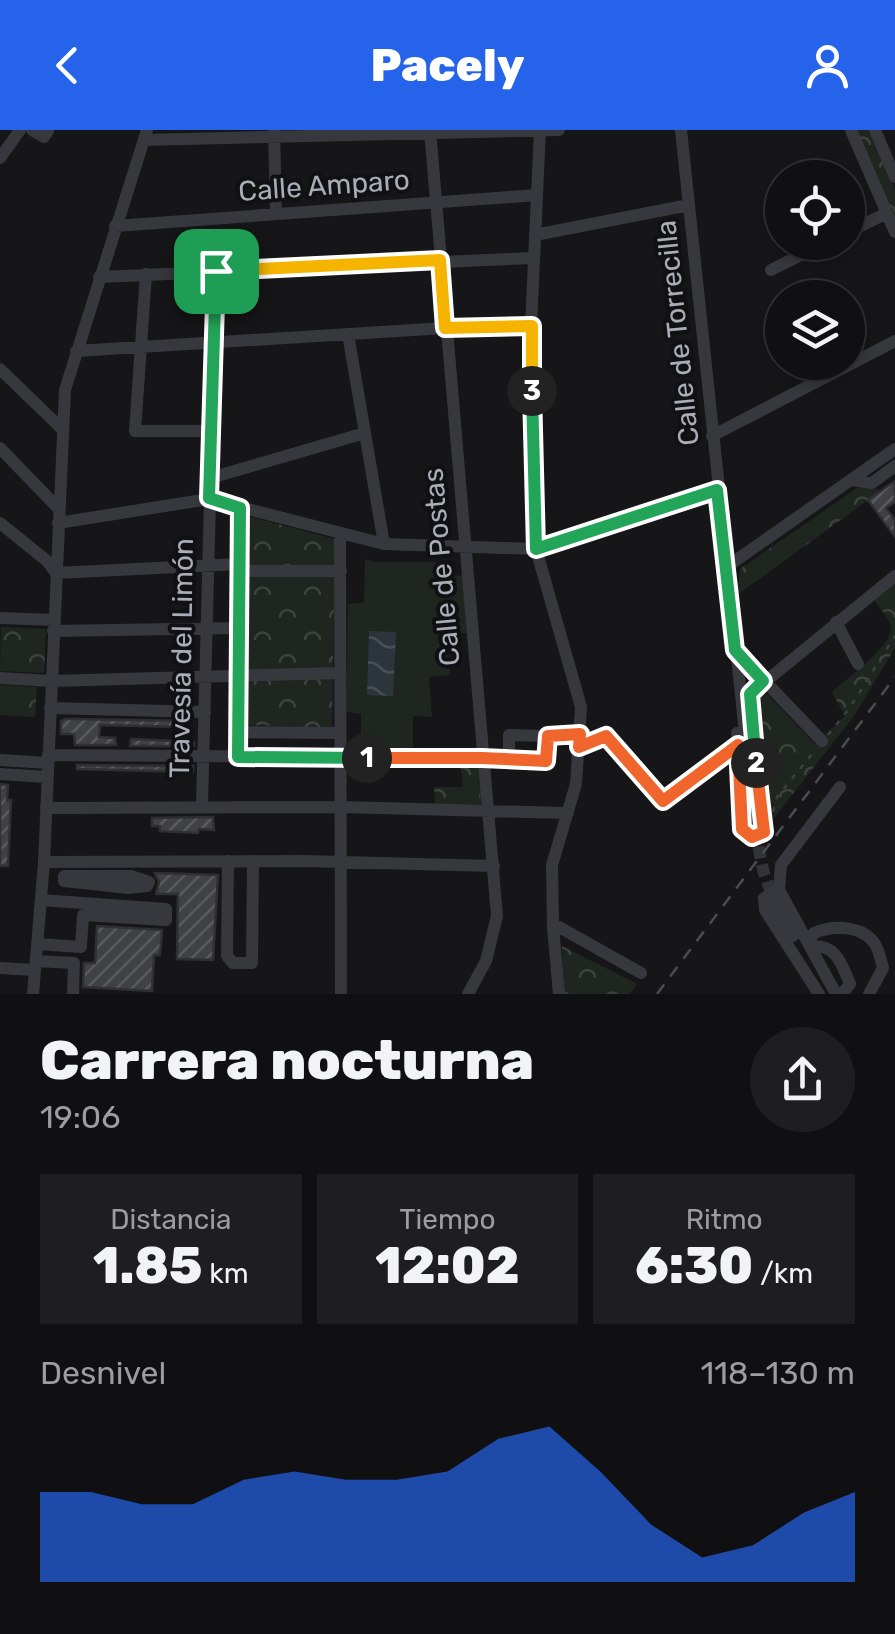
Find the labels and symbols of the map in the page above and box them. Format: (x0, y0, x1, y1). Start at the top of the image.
street label: Calle Amparo (237, 163, 411, 208)
street label: Calle de Torrecilla (649, 219, 706, 447)
pin (174, 229, 259, 314)
pin: 3 (507, 366, 557, 416)
street label: Calle de Postas (416, 467, 467, 667)
street label: Travesía del Limón (163, 538, 200, 778)
pin: 1 (342, 733, 392, 783)
pin: 2 (731, 738, 781, 788)

